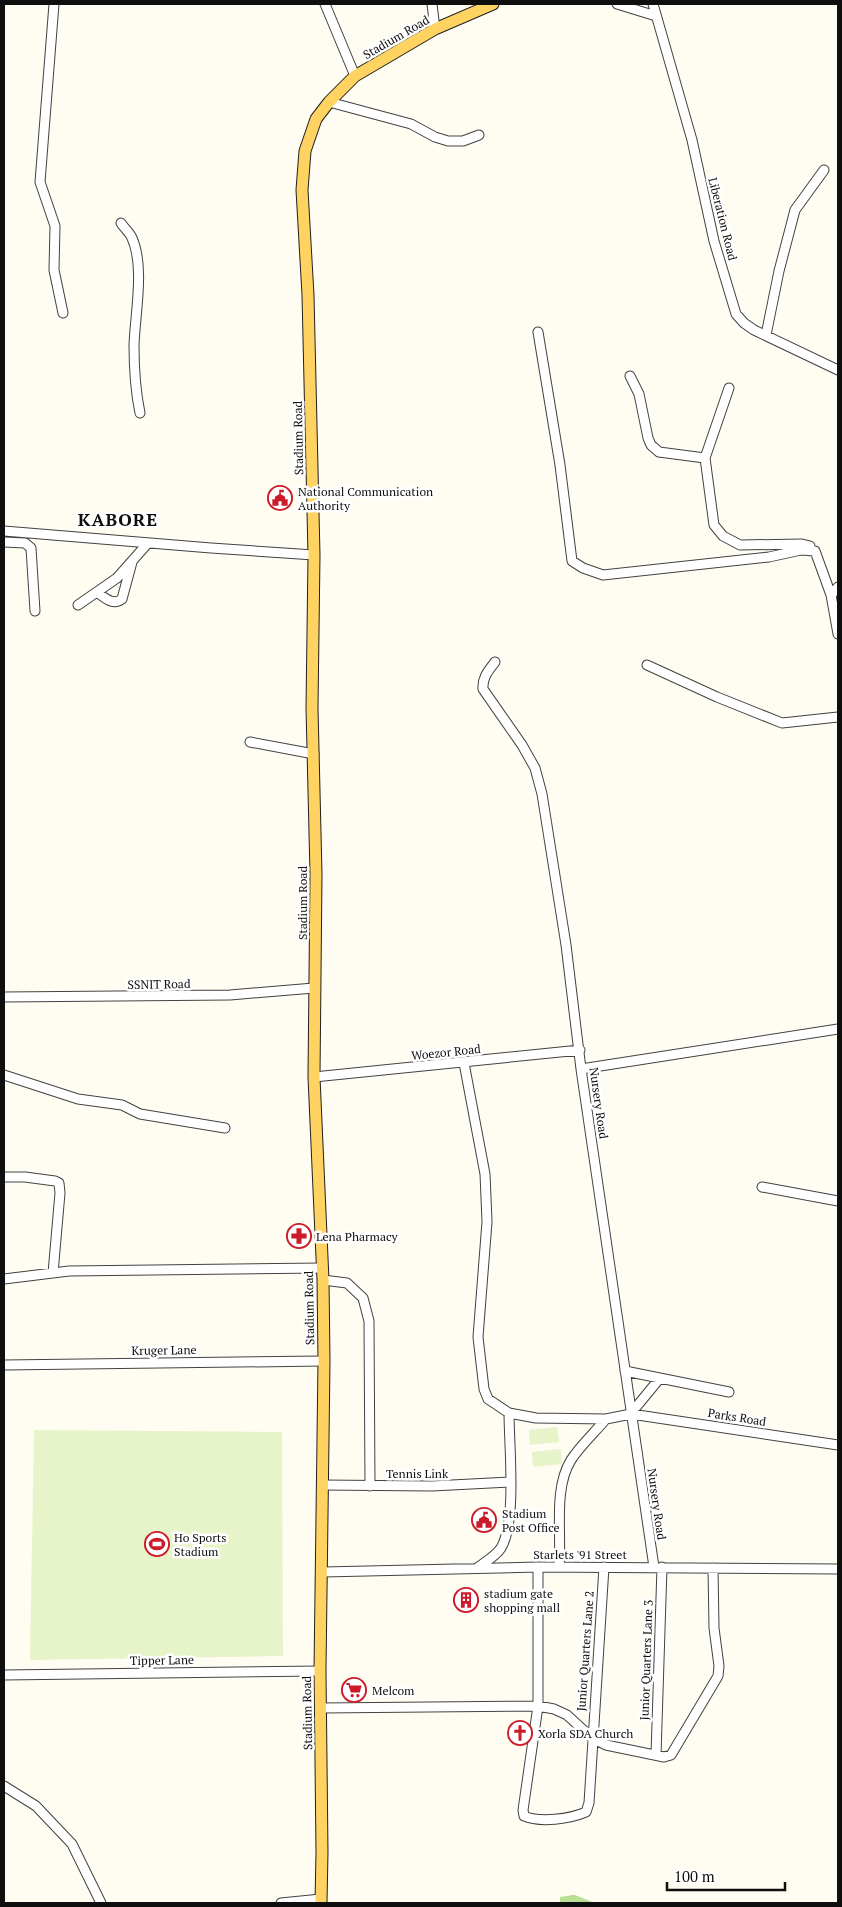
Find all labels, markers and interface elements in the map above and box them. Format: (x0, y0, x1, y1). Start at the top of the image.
street label: Stadium Road (360, 12, 432, 62)
street label: Liberation Road (705, 176, 741, 262)
street label: Stadium Road (290, 400, 306, 475)
place label: National Communication Authority (298, 484, 433, 513)
public building icon: National Communication Authority (267, 485, 293, 511)
district label: KABORE (78, 507, 158, 531)
street label: Stadium Road (295, 866, 310, 940)
street label: SSNIT Road (127, 976, 191, 992)
street label: Woezor Road (411, 1041, 482, 1063)
street label: Nursery Road (587, 1066, 611, 1140)
pharmacy icon: Lena Pharmacy (286, 1223, 312, 1249)
place label: Lena Pharmacy (316, 1229, 399, 1244)
street label: Stadium Road (301, 1270, 317, 1345)
street label: Kruger Lane (131, 1342, 197, 1358)
street label: Parks Road (707, 1405, 768, 1429)
street label: Tennis Link (386, 1466, 449, 1481)
street label: Nursery Road (645, 1467, 669, 1541)
place label: Stadium Post Office (502, 1506, 560, 1535)
public building icon: Stadium Post Office (471, 1507, 497, 1533)
place label: Ho Sports Stadium (174, 1530, 226, 1559)
sports icon: Ho Sports Stadium (144, 1531, 170, 1557)
street label: Starlets '91 Street (533, 1547, 627, 1562)
place label: stadium gate shopping mall (484, 1586, 560, 1615)
building icon: stadium gate shopping mall (453, 1587, 479, 1613)
street label: Junior Quarters Lane 2 (573, 1590, 597, 1712)
street label: Junior Quarters Lane 3 (636, 1599, 656, 1721)
street label: Tipper Lane (130, 1652, 194, 1668)
street label: Stadium Road (299, 1675, 315, 1750)
supermarket icon: Melcom (341, 1677, 367, 1703)
place label: Melcom (372, 1683, 415, 1698)
church icon: Xorla SDA Church (507, 1720, 533, 1746)
place label: Xorla SDA Church (538, 1726, 633, 1741)
scale bar (667, 1860, 784, 1892)
text: 100 m (674, 1866, 715, 1886)

